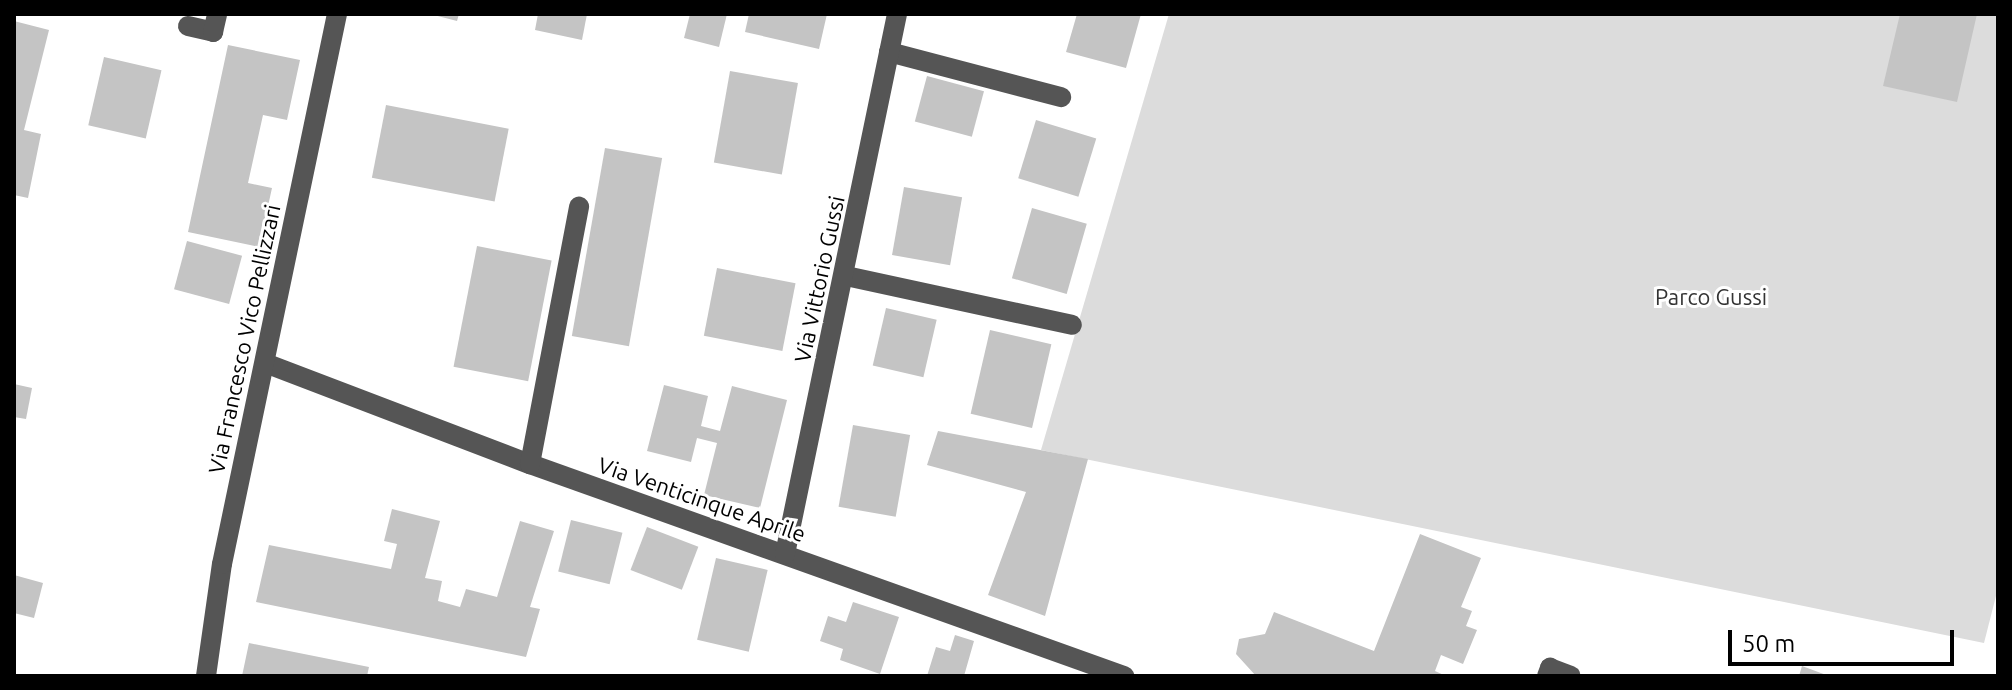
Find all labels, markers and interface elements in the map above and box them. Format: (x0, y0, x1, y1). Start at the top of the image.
street label: Via Vittorio Gussi (788, 193, 850, 365)
street label: Via Francesco Vico Pellizzari (203, 202, 285, 476)
park label: Parco Gussi (1655, 284, 1767, 310)
street label: Via Venticinque Aprile (595, 451, 809, 547)
scale bar (1732, 614, 1958, 664)
text: 50 m (1742, 630, 1795, 657)

